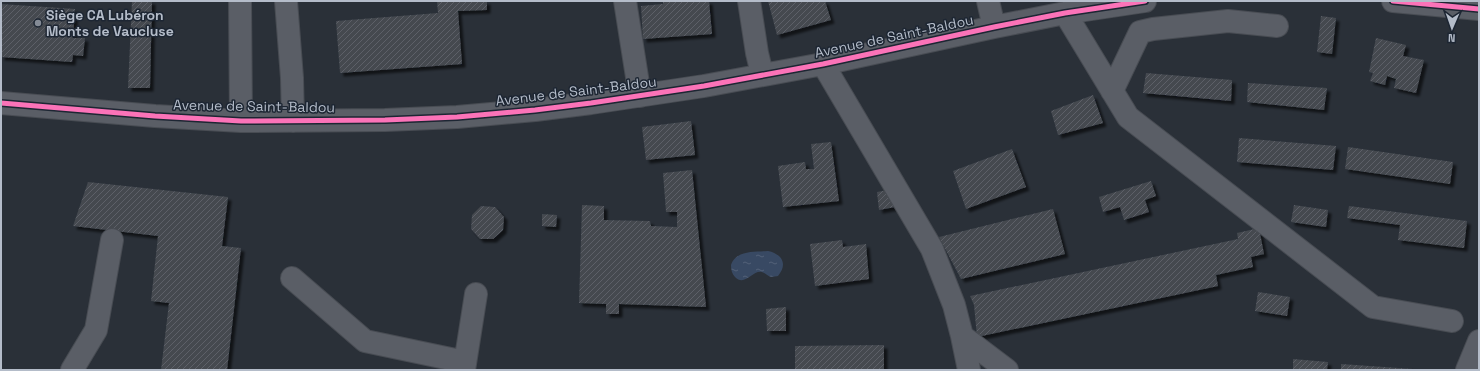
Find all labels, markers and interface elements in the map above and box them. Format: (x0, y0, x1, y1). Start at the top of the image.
place label: Siège CA Lubéron Monts de Vaucluse (46, 6, 174, 40)
north arrow (1432, 8, 1472, 48)
street label: Avenue de Saint-Baldou (813, 10, 975, 62)
marker: Siège CA Lubéron Monts de Vaucluse (33, 18, 43, 28)
text: N (1448, 31, 1456, 45)
street label: Avenue de Saint-Baldou (495, 72, 657, 110)
street label: Avenue de Saint-Baldou (173, 96, 335, 116)

